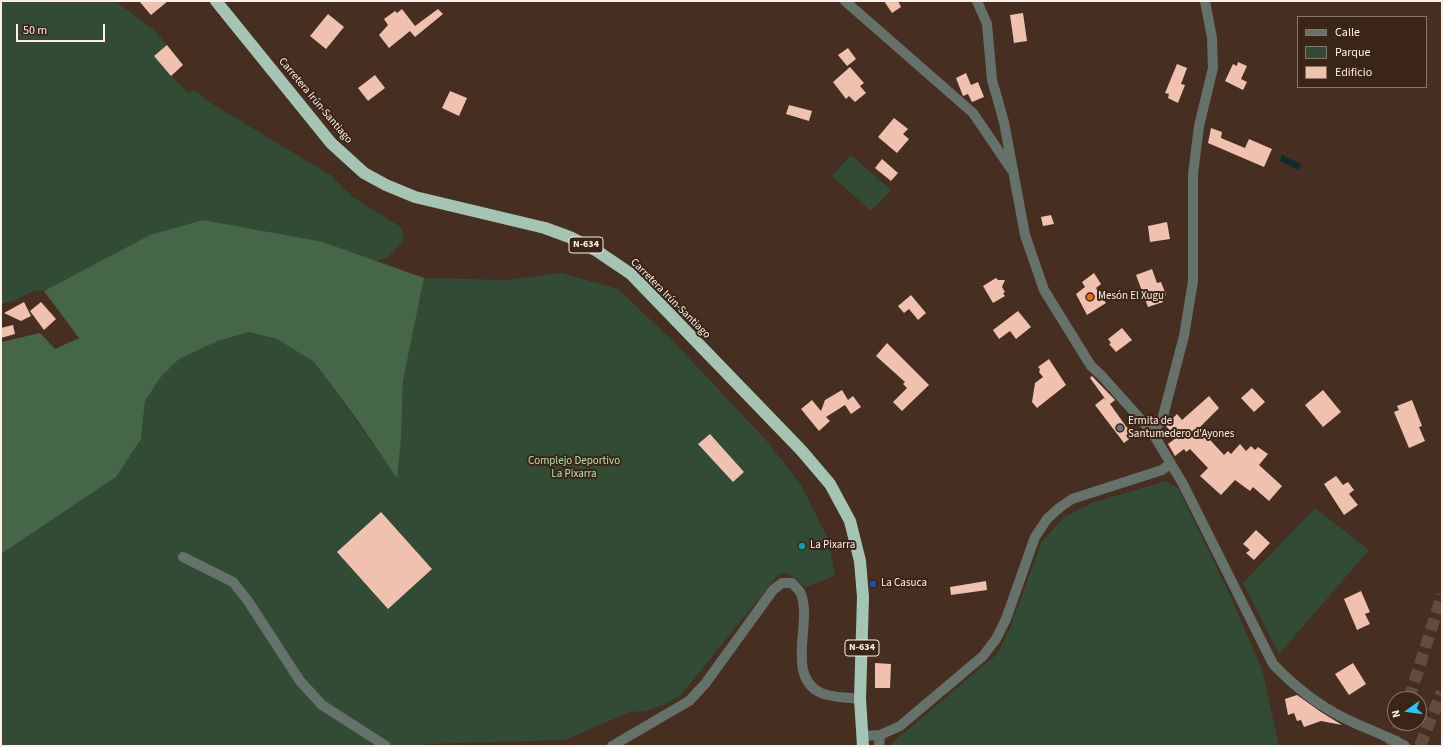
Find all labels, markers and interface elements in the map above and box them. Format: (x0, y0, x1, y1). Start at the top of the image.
scale bar (18, 16, 107, 42)
legend (1297, 16, 1427, 88)
text: 50 m (23, 22, 47, 39)
text: Calle (1335, 24, 1360, 41)
text: Parque (1335, 44, 1371, 61)
street label: Carretera Irún-Santiago (275, 55, 355, 147)
text: Edificio (1335, 64, 1372, 81)
road number: N-634 (569, 237, 603, 253)
street label: Carretera Irún-Santiago (627, 256, 713, 342)
place label: Mesón El Xugu (1098, 290, 1164, 304)
marker: Mesón El Xugu (1085, 292, 1095, 302)
place label: Ermita de Santumedero d'Ayones (1128, 415, 1234, 441)
marker: Ermita de Santumedero d'Ayones (1115, 423, 1125, 433)
park label: Complejo Deportivo La Pixarra (528, 455, 620, 481)
place label: La Pixarra (810, 539, 855, 553)
marker: La Pixarra (797, 541, 807, 551)
place label: La Casuca (881, 577, 927, 591)
marker: La Casuca (868, 579, 878, 589)
road number: N-634 (845, 640, 879, 656)
north arrow (1387, 691, 1427, 731)
text: N (1388, 708, 1404, 719)

